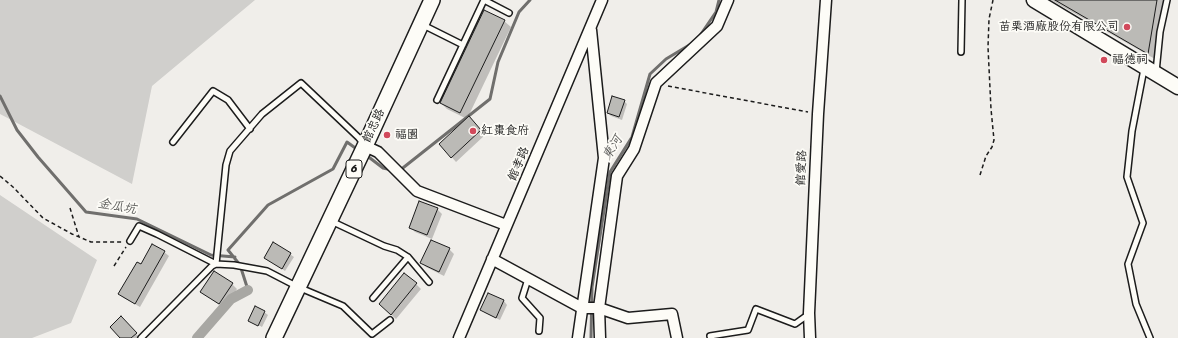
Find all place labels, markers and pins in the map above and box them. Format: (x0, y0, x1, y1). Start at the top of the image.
place label: 苗栗酒廠股份有限公司 (999, 20, 1119, 34)
marker: 苗栗酒廠股份有限公司 (1122, 22, 1132, 32)
place label: 福德祠 (1112, 53, 1148, 67)
marker: 福德祠 (1099, 55, 1109, 65)
place label: 紅棗食府 (481, 124, 529, 138)
marker: 紅棗食府 (468, 126, 478, 136)
place label: 福園 (395, 128, 419, 142)
marker: 福園 (382, 130, 392, 140)

